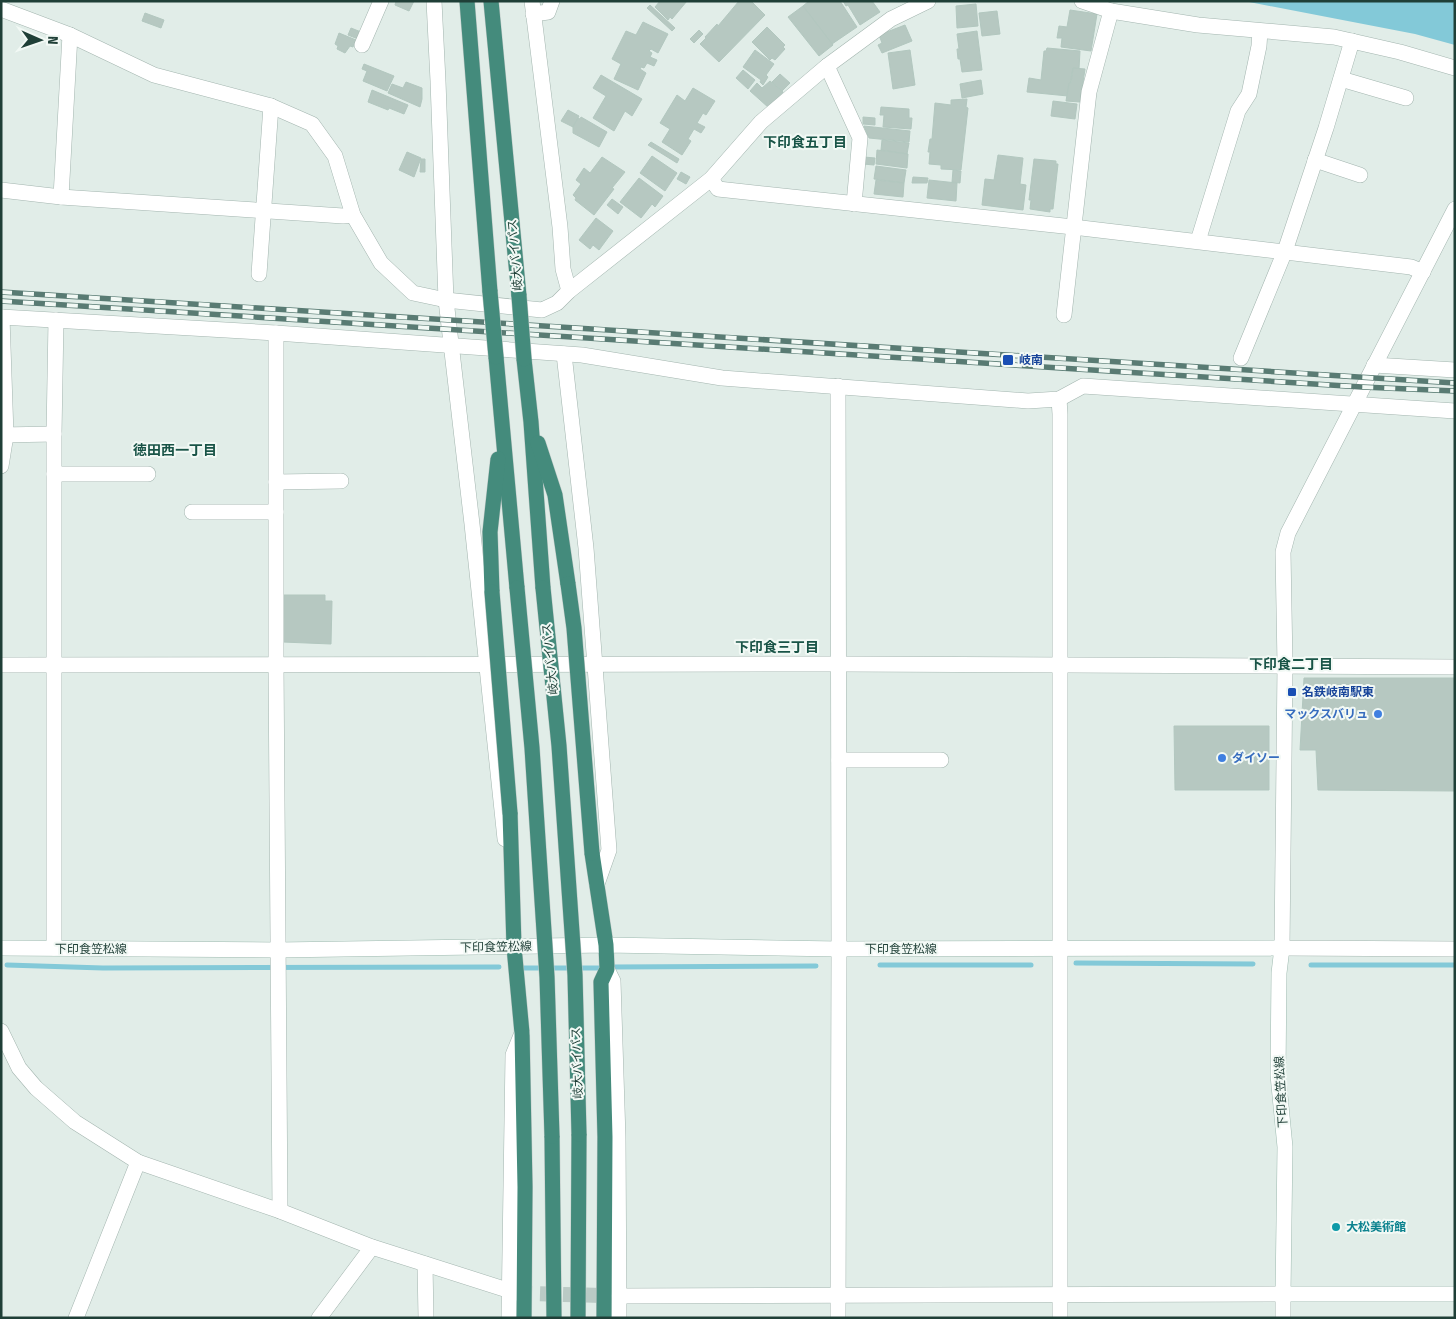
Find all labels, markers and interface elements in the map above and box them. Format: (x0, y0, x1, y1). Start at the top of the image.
north arrow (15, 15, 65, 65)
text: N (44, 36, 61, 45)
district label: 下印食五丁目 (763, 134, 847, 151)
street label: 岐大バイパス (505, 219, 525, 291)
marker: 岐南 (1001, 353, 1015, 367)
place label: 岐南 (1019, 353, 1043, 367)
district label: 徳田西一丁目 (133, 442, 217, 459)
street label: 岐大バイパス (539, 623, 561, 695)
district label: 下印食三丁目 (735, 639, 819, 656)
district label: 下印食二丁目 (1249, 656, 1333, 673)
place label: 名鉄岐南駅東 (1302, 685, 1374, 699)
marker: 名鉄岐南駅東 (1286, 686, 1298, 698)
place label: マックスバリュ (1284, 707, 1368, 721)
marker: マックスバリュ (1372, 708, 1384, 720)
place label: ダイソー (1232, 751, 1280, 765)
marker: ダイソー (1216, 752, 1228, 764)
street label: 下印食笠松線 (460, 939, 532, 955)
street label: 下印食笠松線 (55, 942, 127, 956)
street label: 下印食笠松線 (865, 942, 937, 956)
street label: 岐大バイパス (569, 1027, 585, 1099)
street label: 下印食笠松線 (1272, 1056, 1290, 1128)
place label: 大松美術館 (1346, 1220, 1406, 1234)
marker: 大松美術館 (1330, 1221, 1342, 1233)

